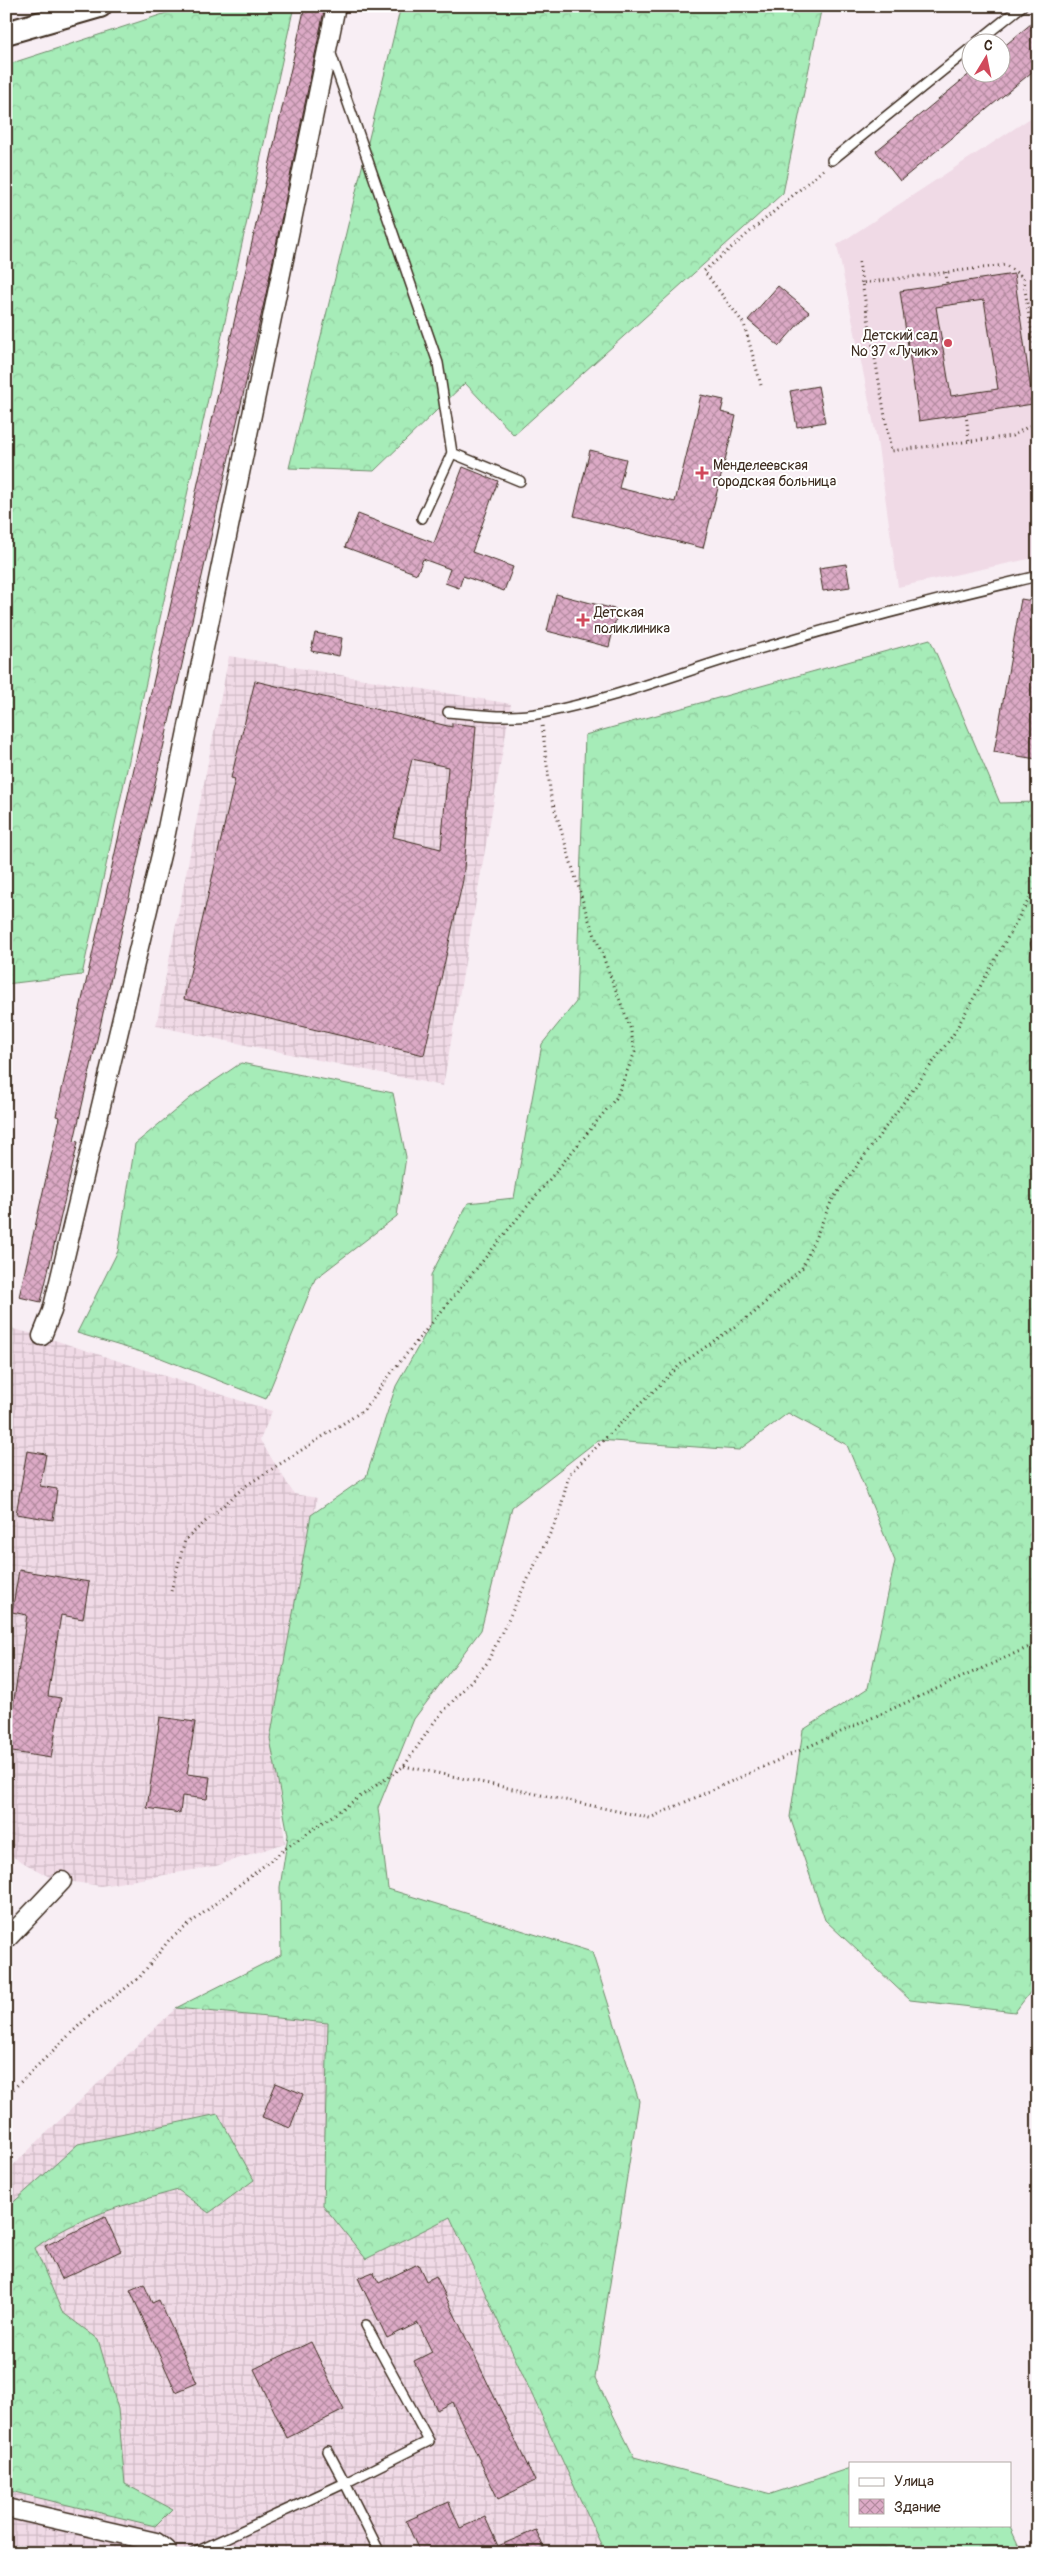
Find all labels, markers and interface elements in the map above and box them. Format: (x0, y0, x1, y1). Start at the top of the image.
north arrow (962, 32, 1012, 82)
text: С (982, 37, 994, 55)
place label: Детский сад № 37 «Лучик» (851, 327, 939, 360)
marker: Детский сад № 37 «Лучик» (942, 337, 954, 349)
place label: Менделеевская городская больница (713, 457, 836, 490)
marker: Менделеевская городская больница (695, 466, 709, 480)
place label: Детская поликлиника (593, 604, 670, 637)
marker: Детская поликлиника (576, 613, 590, 627)
legend (849, 2462, 1012, 2526)
text: Улица (894, 2472, 934, 2491)
text: Здание (894, 2498, 941, 2517)

